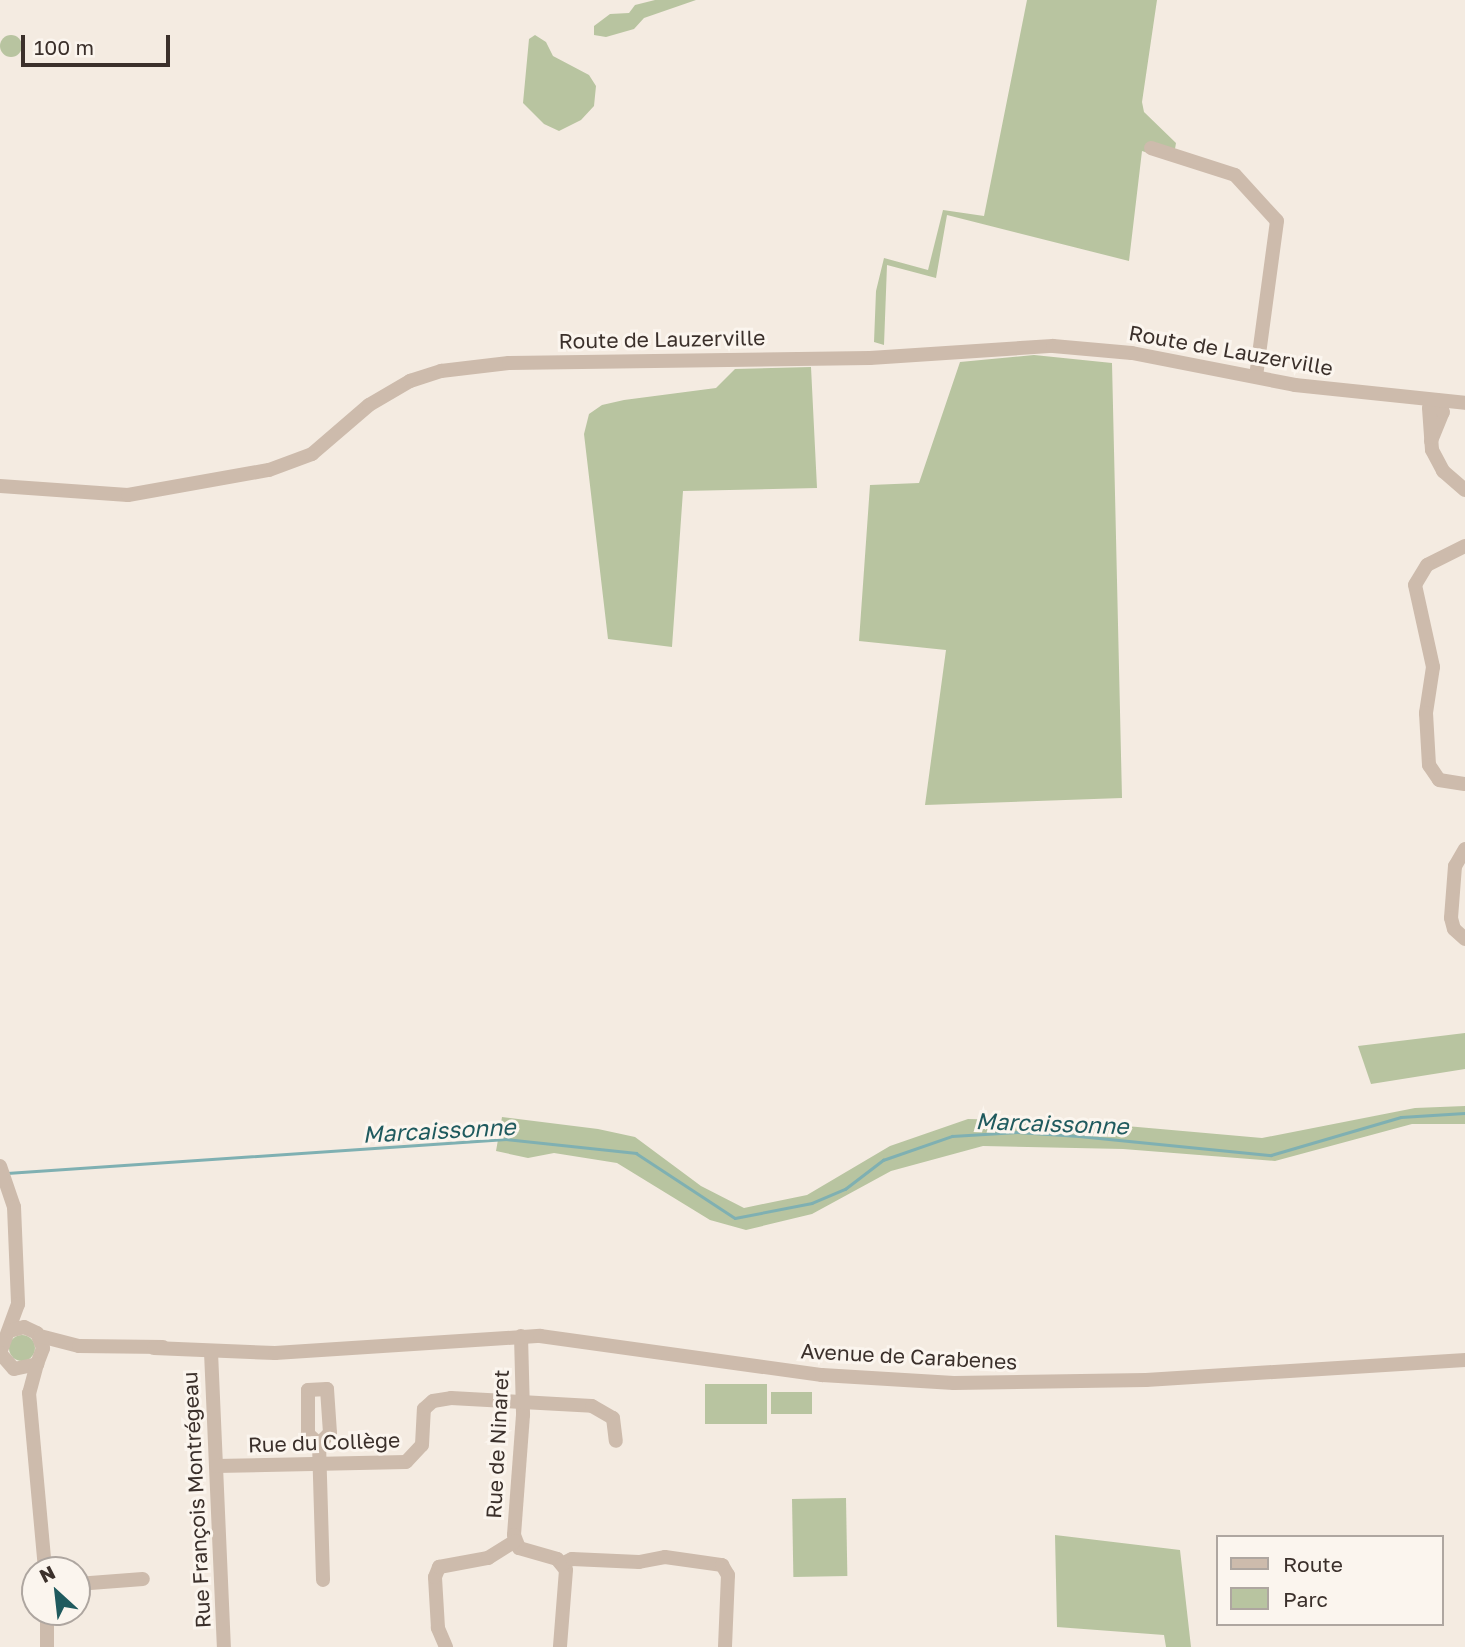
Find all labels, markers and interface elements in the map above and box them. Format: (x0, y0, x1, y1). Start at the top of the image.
scale bar (24, 21, 173, 65)
text: 100 m (34, 34, 94, 60)
street label: Route de Lauzerville (1127, 320, 1335, 380)
street label: Route de Lauzerville (558, 325, 766, 353)
water label: Marcaissonne (975, 1107, 1129, 1139)
water label: Marcaissonne (362, 1112, 516, 1148)
street label: Avenue de Carabenes (800, 1338, 1018, 1374)
street label: Rue de Ninaret (481, 1369, 513, 1519)
street label: Rue François Montrégeau (177, 1371, 215, 1629)
street label: Rue du Collège (247, 1427, 401, 1457)
legend (1216, 1535, 1444, 1626)
text: Route (1283, 1551, 1343, 1577)
north arrow (21, 1556, 91, 1626)
text: N (35, 1560, 59, 1587)
text: Parc (1283, 1586, 1328, 1612)

